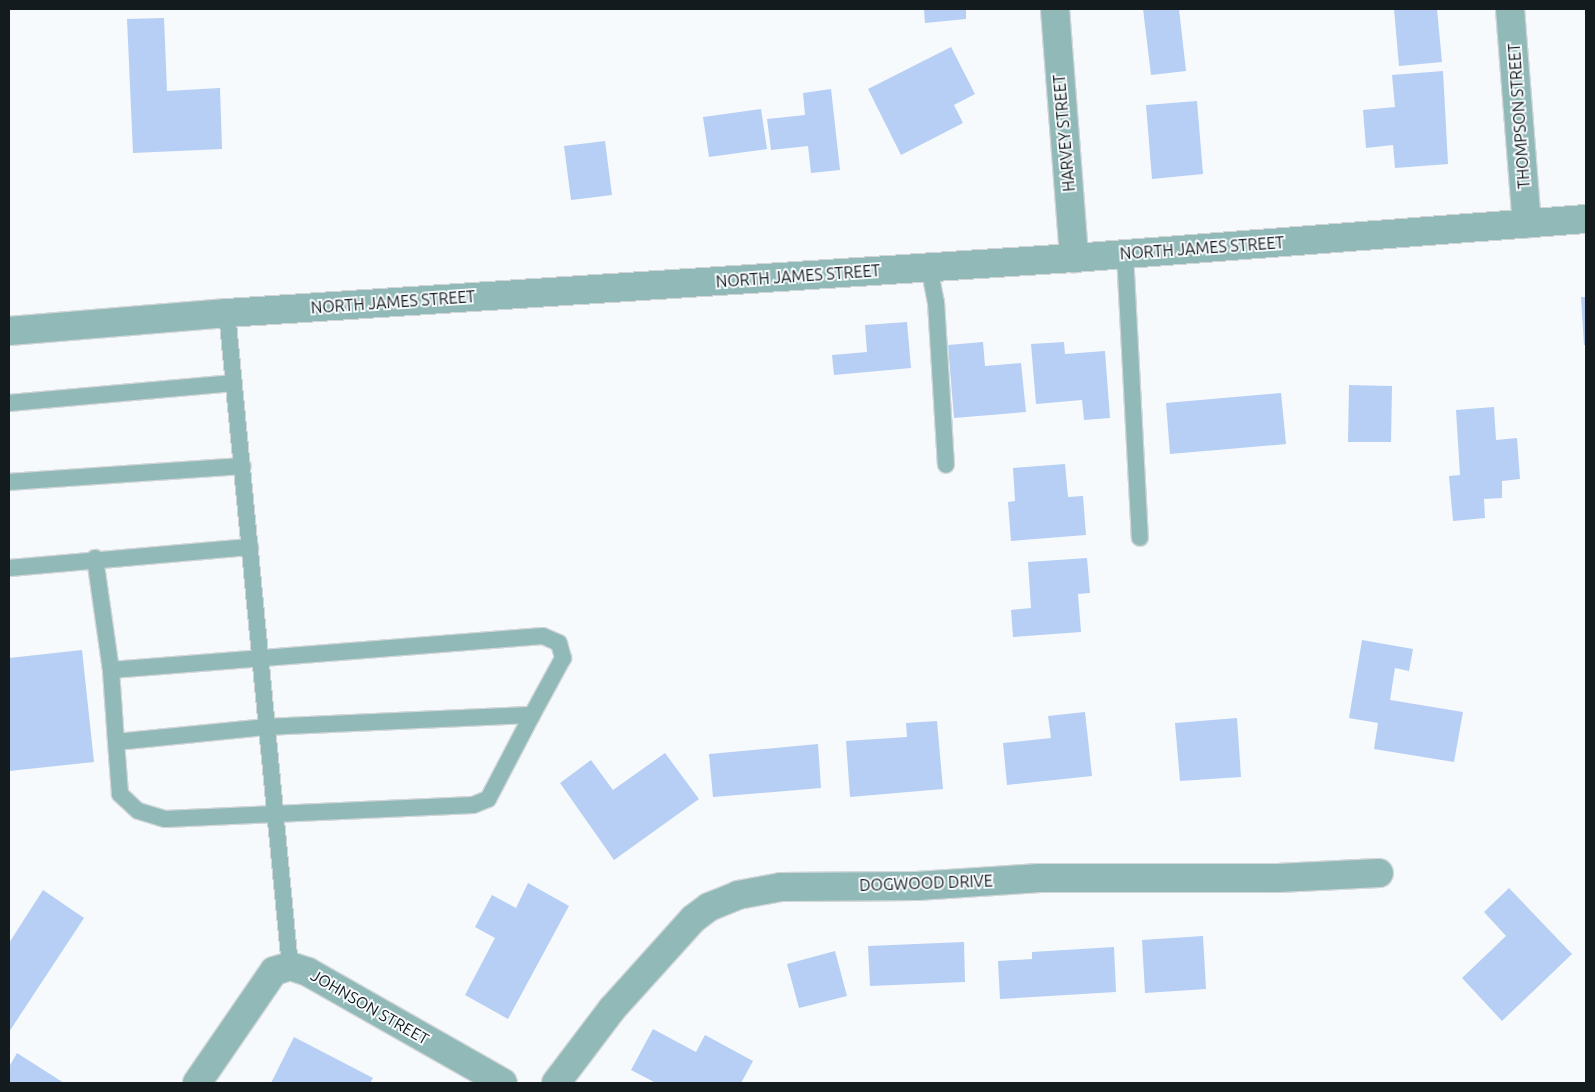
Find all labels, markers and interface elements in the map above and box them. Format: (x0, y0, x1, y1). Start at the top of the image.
street label: THOMPSON STREET (1504, 43, 1534, 189)
street label: HARVEY STREET (1049, 74, 1079, 192)
street label: NORTH JAMES STREET (1119, 233, 1285, 263)
street label: NORTH JAMES STREET (715, 261, 881, 291)
street label: NORTH JAMES STREET (310, 287, 476, 317)
street label: DOGWOOD DRIVE (859, 871, 993, 895)
street label: JOHNSON STREET (308, 965, 432, 1049)

